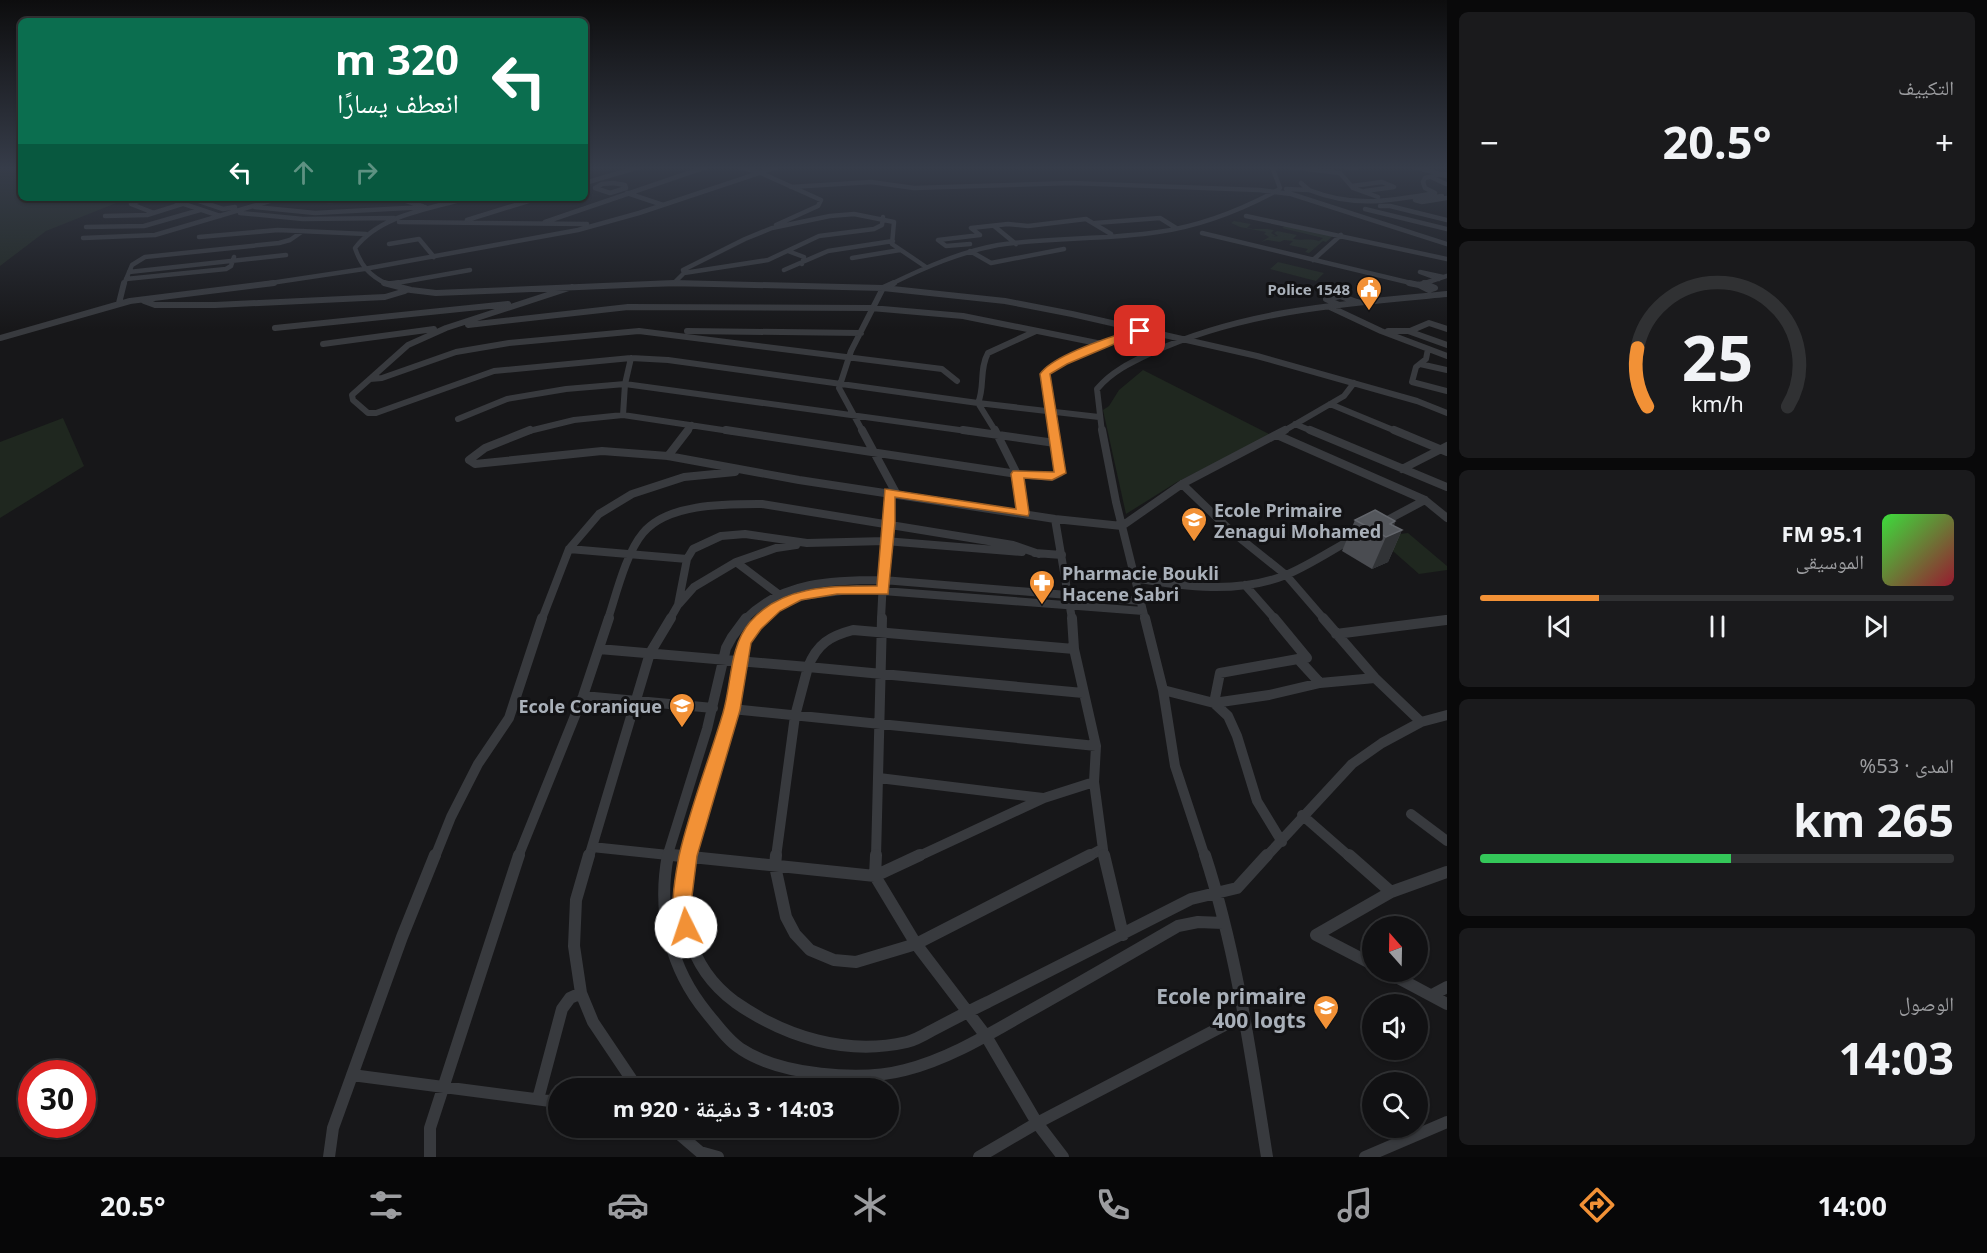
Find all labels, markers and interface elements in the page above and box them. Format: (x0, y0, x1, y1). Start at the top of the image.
text: 320 m (335, 30, 459, 87)
icon: left (480, 42, 558, 120)
text: التكييف (1898, 74, 1954, 101)
text: انعطف يسارًا (337, 84, 459, 121)
text: 20.5° (1663, 111, 1771, 172)
text: − (1480, 120, 1499, 165)
text: + (1935, 120, 1954, 165)
icon: left (224, 156, 257, 189)
icon: ahead (287, 156, 320, 189)
icon: right (350, 156, 383, 189)
public building icon: Police 1548 (1354, 274, 1384, 312)
place label: Police 1548 (1267, 279, 1350, 299)
pin (1114, 305, 1165, 356)
icon: arrive (1123, 314, 1156, 347)
text: 25 (1681, 314, 1753, 399)
text: km/h (1691, 389, 1743, 418)
place label: Ecole Primaire Zenagui Mohamed (1214, 498, 1381, 543)
school or university icon: Ecole Primaire Zenagui Mohamed (1179, 505, 1209, 543)
text: 95.1 FM (1782, 518, 1864, 548)
text: الموسيقى (1796, 548, 1864, 575)
place label: Pharmacie Boukli Hacene Sabri (1062, 561, 1219, 606)
pharmacy icon: Pharmacie Boukli Hacene Sabri (1027, 568, 1057, 606)
icon: previous (1543, 610, 1576, 643)
icon: pause (1701, 610, 1734, 643)
icon: next (1859, 610, 1892, 643)
school or university icon: Ecole Coranique (667, 691, 697, 729)
place label: Ecole Coranique (518, 694, 662, 718)
text: المدى · 53% (1860, 752, 1954, 779)
text: 265 km (1793, 789, 1954, 850)
position arrow (654, 895, 718, 959)
north arrow (1362, 916, 1428, 982)
map controls (1362, 916, 1428, 1138)
place label: Ecole primaire 400 logts (1156, 982, 1306, 1034)
text: الوصول (1899, 990, 1954, 1017)
school or university icon: Ecole primaire 400 logts (1311, 993, 1341, 1031)
button: sound (1362, 994, 1428, 1060)
text: 14:03 (1838, 1027, 1954, 1088)
speed limit sign: 30 (18, 1060, 96, 1138)
button: search (1362, 1072, 1428, 1138)
text: 14:03 · 3 دقيقة · 920 m (613, 1093, 834, 1123)
icon: filters (365, 1184, 407, 1226)
icon: car (607, 1184, 649, 1226)
icon: climate (849, 1184, 891, 1226)
icon: phone (1092, 1184, 1134, 1226)
icon: music (1334, 1184, 1376, 1226)
icon: directions (1576, 1184, 1618, 1226)
text: 20.5° (100, 1187, 165, 1224)
text: 14:00 (1818, 1187, 1887, 1224)

